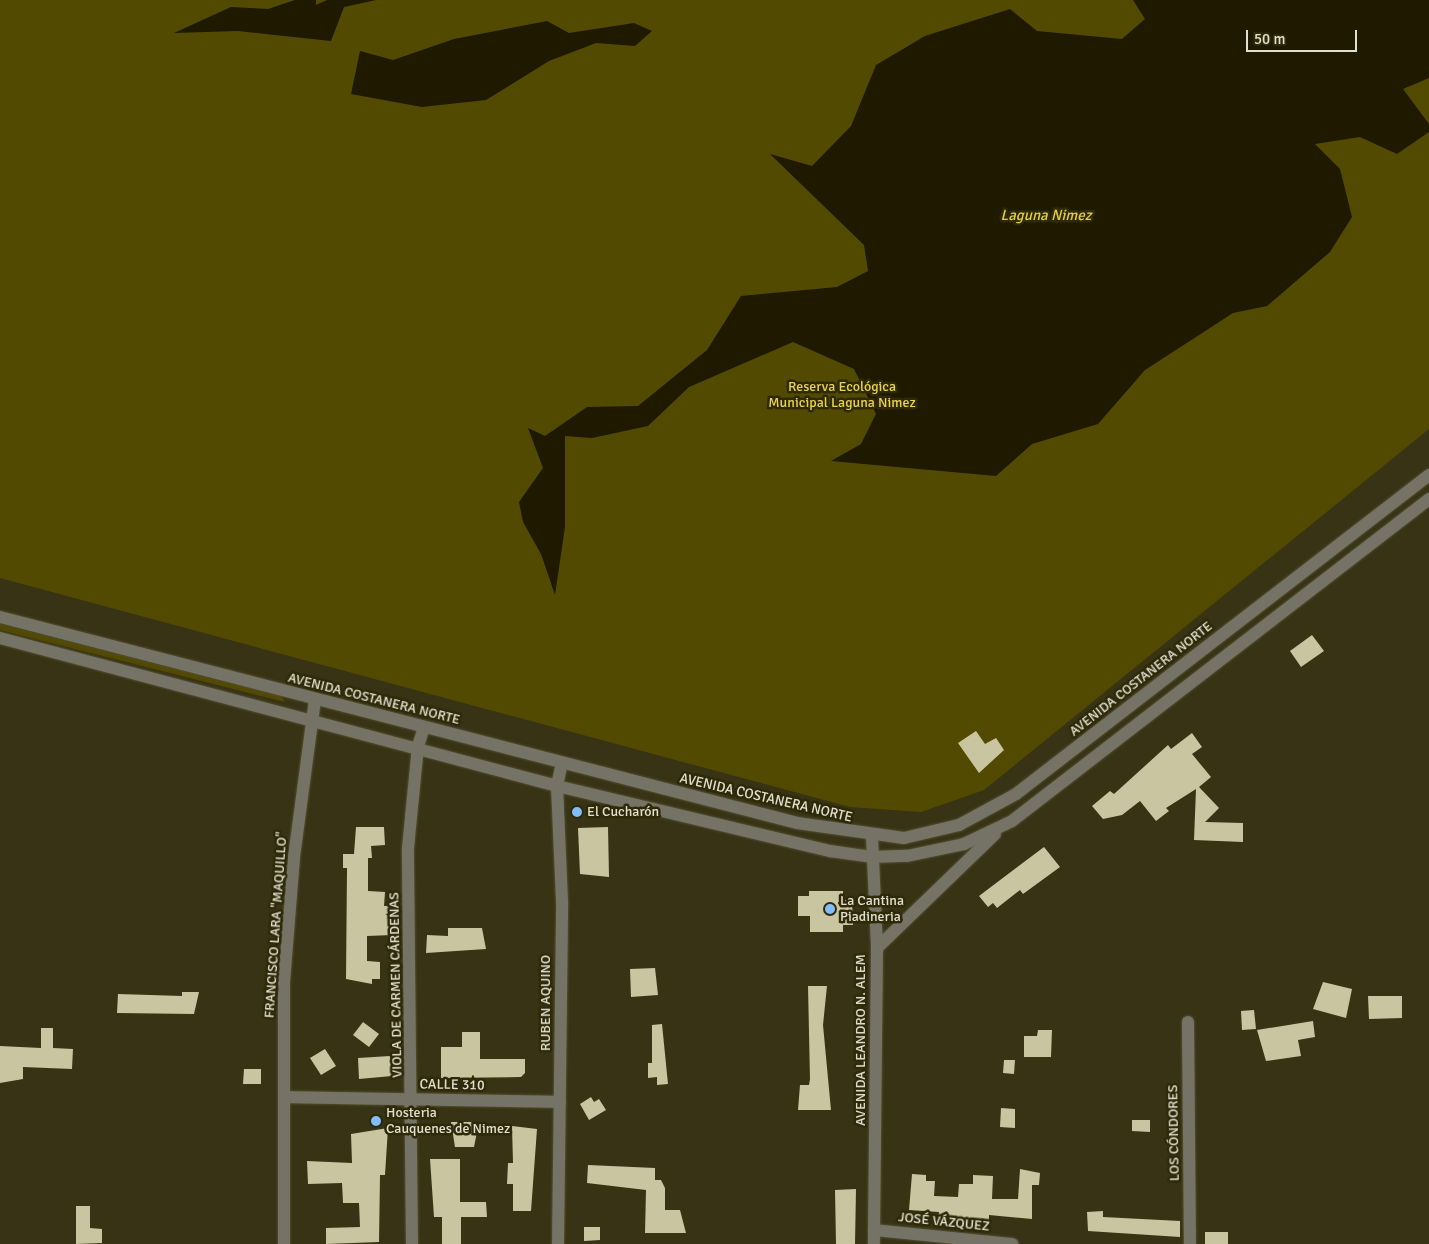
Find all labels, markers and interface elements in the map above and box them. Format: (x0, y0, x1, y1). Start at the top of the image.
scale bar (1249, 20, 1360, 52)
text: 50 m (1254, 30, 1285, 48)
water label: Laguna Nimez (1001, 207, 1091, 225)
park label: Reserva Ecológica Municipal Laguna Nimez (768, 379, 916, 412)
street label: AVENIDA COSTANERA NORTE (1066, 618, 1216, 740)
street label: AVENIDA COSTANERA NORTE (286, 669, 462, 729)
street label: AVENIDA COSTANERA NORTE (678, 770, 854, 826)
place label: El Cucharón (587, 804, 659, 820)
marker: El Cucharón (571, 806, 583, 818)
street label: FRANCISCO LARA "MAQUILLO" (261, 831, 291, 1019)
street label: VIOLA DE CARMEN CÁRDENAS (386, 892, 406, 1078)
place label: La Cantina Piadineria (840, 893, 904, 926)
marker: La Cantina Piadineria (824, 903, 836, 915)
street label: AVENIDA LEANDRO N. ALEM (853, 954, 869, 1126)
street label: RUBEN AQUINO (538, 955, 554, 1051)
street label: CALLE 310 (419, 1076, 485, 1094)
street label: LOS CÓNDORES (1165, 1085, 1183, 1181)
place label: Hosteria Cauquenes de Nimez (386, 1105, 510, 1138)
marker: Hosteria Cauquenes de Nimez (370, 1115, 382, 1127)
street label: JOSÉ VÁZQUEZ (897, 1209, 991, 1235)

